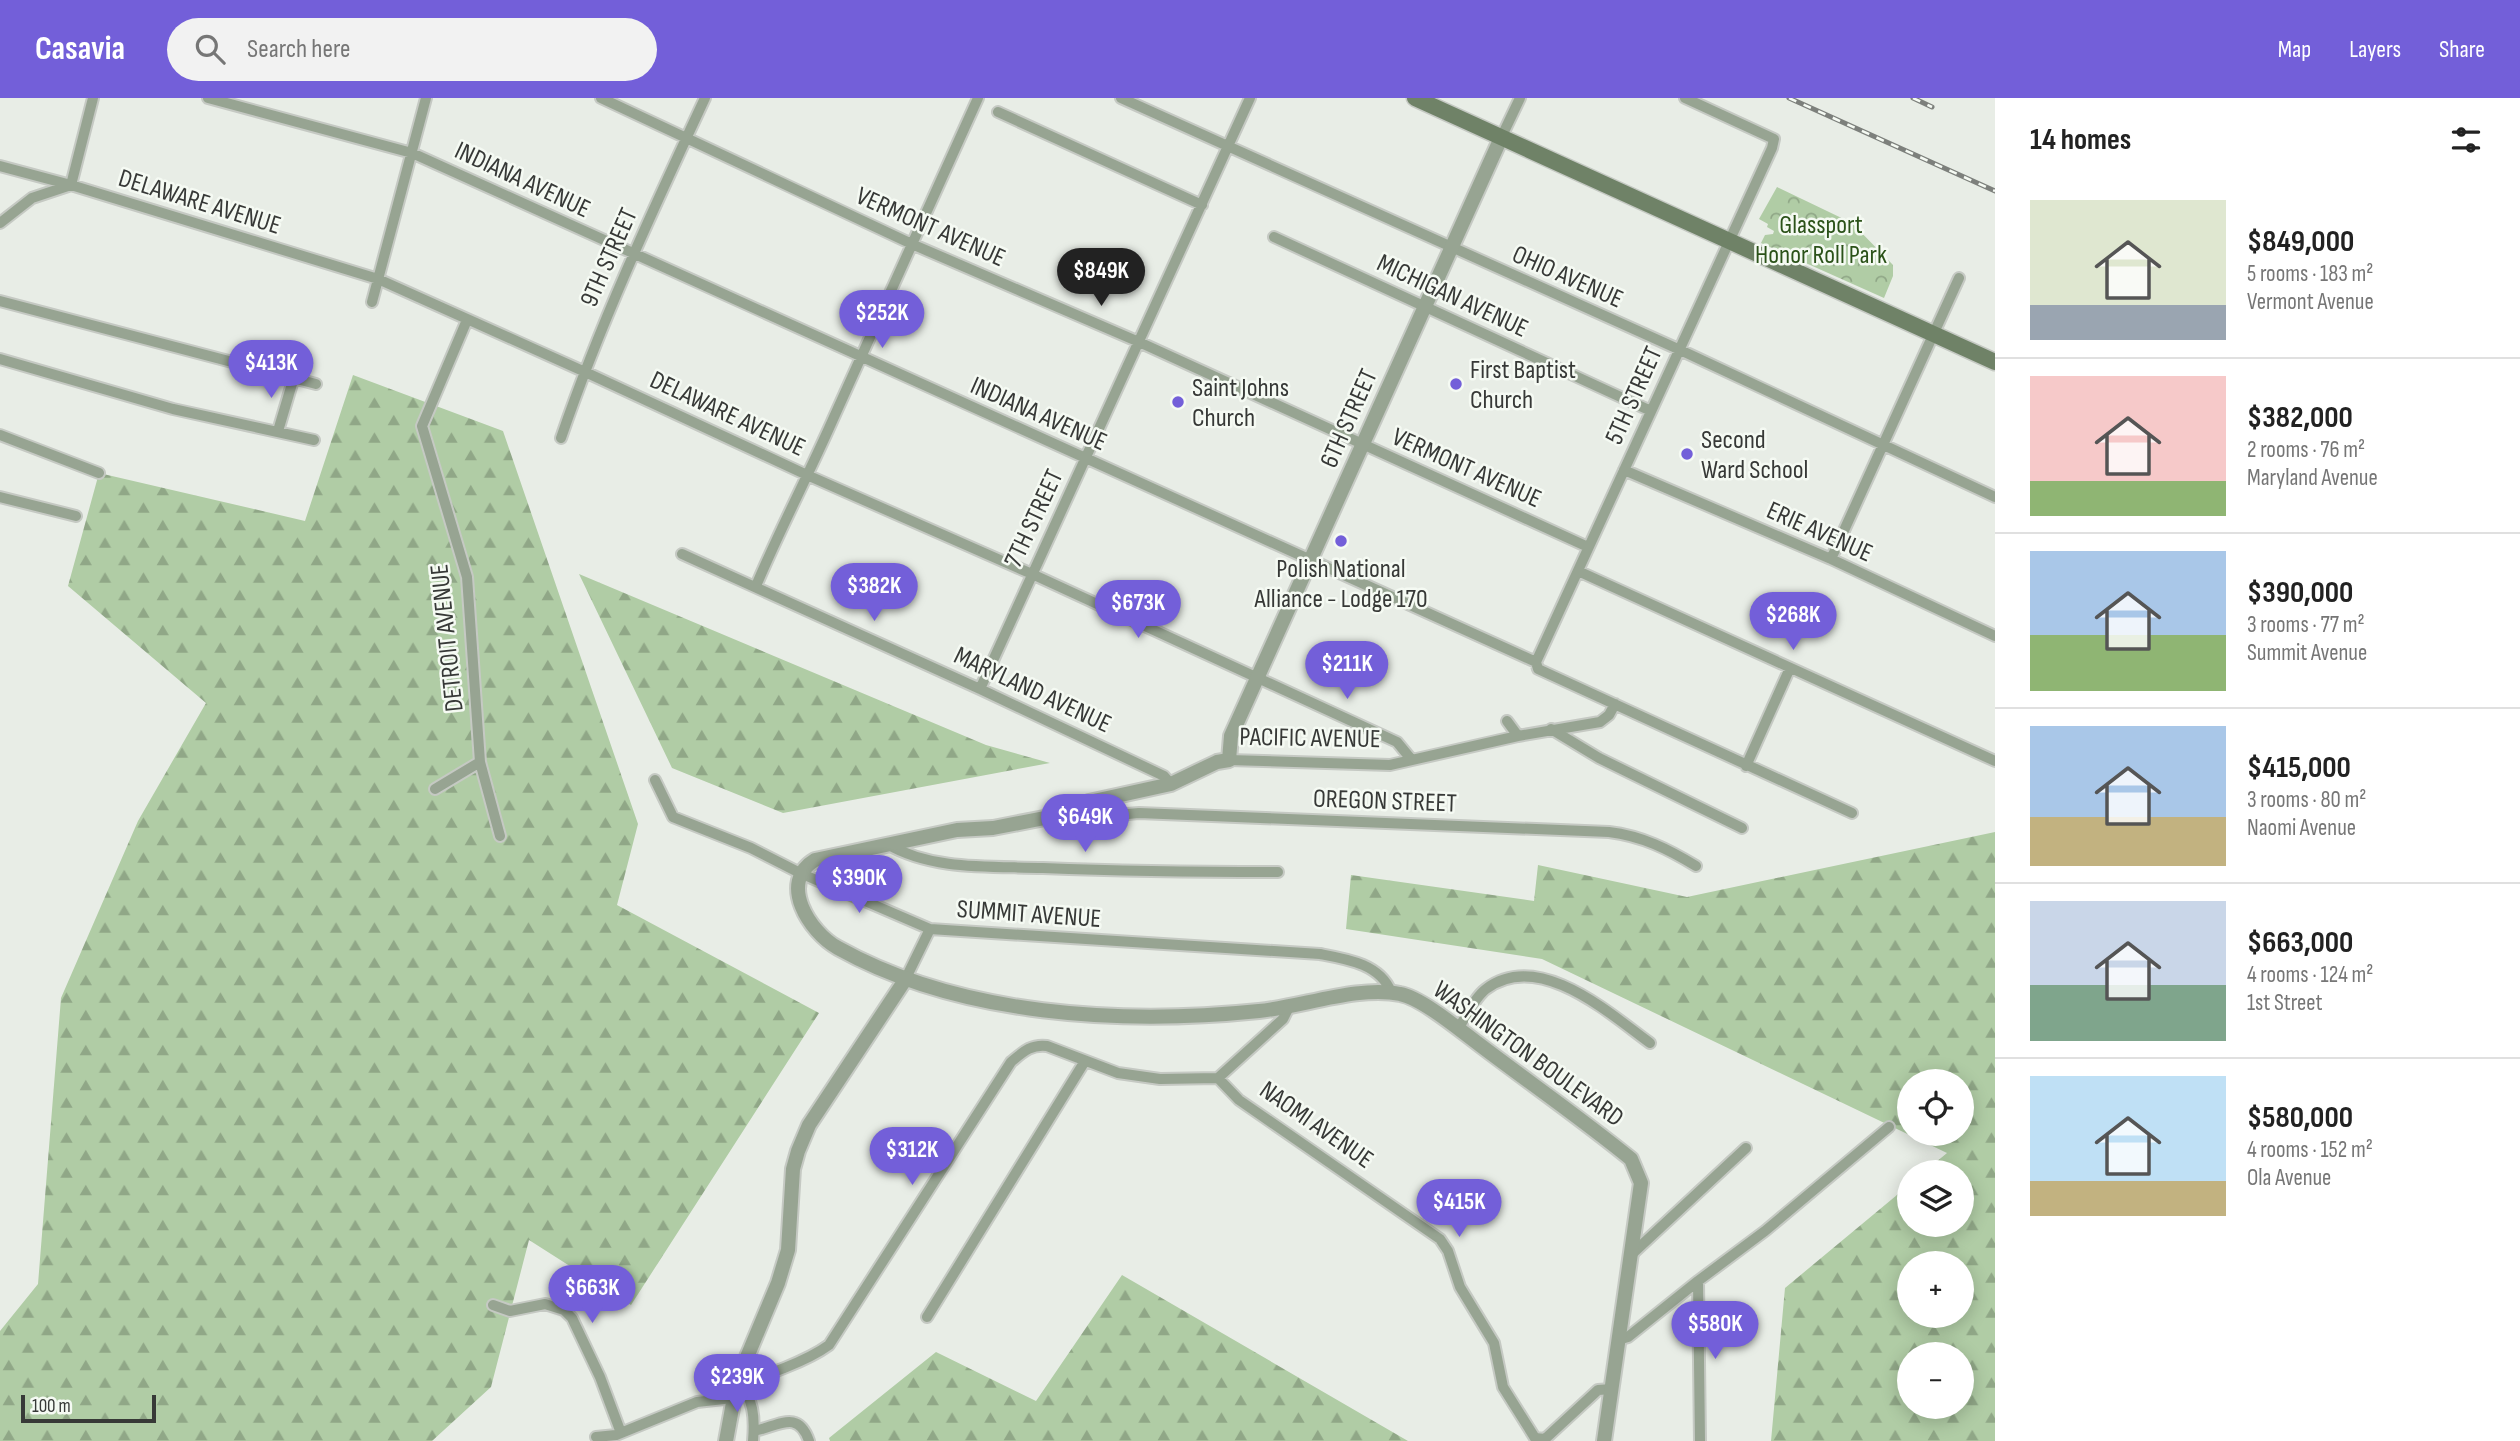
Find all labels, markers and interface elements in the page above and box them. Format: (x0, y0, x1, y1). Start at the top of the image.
search box (167, 18, 657, 81)
text: Casavia (35, 29, 125, 69)
icon: search (191, 30, 229, 68)
text: Search here (247, 34, 350, 65)
text: Map (2278, 35, 2311, 64)
text: Layers (2349, 35, 2401, 64)
text: Share (2439, 35, 2485, 64)
icon: filters (2447, 121, 2485, 159)
text: 14 homes (2030, 122, 2131, 158)
street label: INDIANA AVENUE (450, 135, 595, 225)
street label: DELAWARE AVENUE (115, 163, 284, 242)
street label: VERMONT AVENUE (851, 181, 1010, 274)
street label: 9TH STREET (574, 203, 645, 312)
park label: Glassport Honor Roll Park (1755, 210, 1887, 271)
text: $849,000 (2247, 224, 2354, 260)
icon: home (2086, 228, 2170, 312)
street label: OHIO AVENUE (1507, 239, 1628, 315)
pin: $849K (1052, 248, 1150, 308)
street label: MICHIGAN AVENUE (1372, 248, 1533, 345)
text: $849K (1073, 257, 1129, 285)
text: 5 rooms · 183 m² (2247, 260, 2373, 288)
text: Vermont Avenue (2247, 288, 2374, 316)
pin: $252K (833, 290, 931, 350)
text: $252K (855, 299, 909, 327)
pin: $413K (222, 341, 320, 400)
street label: 5TH STREET (1599, 342, 1670, 449)
text: $413K (244, 349, 298, 377)
place label: First Baptist Church (1470, 355, 1576, 416)
street label: DELAWARE AVENUE (645, 365, 810, 464)
street label: 6TH STREET (1314, 365, 1385, 473)
street label: INDIANA AVENUE (965, 371, 1111, 458)
place label: Saint Johns Church (1192, 373, 1289, 434)
marker: First Baptist Church (1448, 376, 1464, 392)
marker: Saint Johns Church (1170, 394, 1186, 410)
text: $382,000 (2247, 400, 2353, 436)
icon: home (2086, 404, 2170, 488)
street label: VERMONT AVENUE (1387, 422, 1546, 515)
place label: Second Ward School (1701, 425, 1808, 486)
text: 2 rooms · 76 m² (2247, 436, 2365, 464)
marker: Second Ward School (1679, 446, 1695, 462)
text: Maryland Avenue (2247, 464, 2378, 492)
street label: 7TH STREET (998, 465, 1070, 573)
street label: ERIE AVENUE (1762, 495, 1877, 569)
marker: Polish National Alliance - Lodge 170 (1333, 533, 1349, 549)
place label: Polish National Alliance - Lodge 170 (1253, 554, 1428, 615)
street label: DETROIT AVENUE (424, 562, 471, 713)
pin: $382K (825, 564, 923, 623)
text: $382K (847, 572, 901, 600)
text: $390,000 (2247, 575, 2353, 611)
icon: home (2086, 579, 2170, 663)
pin: $673K (1089, 580, 1187, 640)
text: $673K (1111, 589, 1165, 617)
pin: $268K (1744, 592, 1842, 652)
text: $268K (1766, 601, 1820, 629)
text: 3 rooms · 77 m² (2247, 611, 2365, 639)
text: Summit Avenue (2247, 639, 2367, 667)
street label: MARYLAND AVENUE (949, 640, 1116, 740)
pin: $211K (1298, 642, 1396, 701)
text: $211K (1321, 650, 1373, 678)
street label: PACIFIC AVENUE (1239, 722, 1381, 755)
text: $415,000 (2247, 750, 2351, 786)
icon: home (2086, 754, 2170, 838)
street label: OREGON STREET (1312, 783, 1457, 820)
text: 3 rooms · 80 m² (2247, 786, 2366, 814)
pin: $649K (1036, 794, 1134, 854)
text: $649K (1057, 803, 1113, 831)
text: Naomi Avenue (2247, 814, 2356, 842)
pin: $390K (810, 856, 908, 915)
text: $390K (831, 864, 887, 892)
street label: SUMMIT AVENUE (956, 894, 1102, 935)
text: $663,000 (2247, 925, 2353, 961)
icon: home (2086, 929, 2170, 1013)
text: 4 rooms · 124 m² (2247, 961, 2373, 989)
street label: WASHINGTON BOULEVARD (1427, 975, 1629, 1134)
text: 1st Street (2247, 989, 2323, 1017)
map controls (1897, 1069, 1974, 1419)
button: locate (1897, 1069, 1974, 1146)
street label: NAOMI AVENUE (1253, 1075, 1379, 1176)
text: $580,000 (2247, 1100, 2353, 1136)
icon: home (2086, 1104, 2170, 1188)
pin: $312K (863, 1128, 961, 1187)
text: $312K (886, 1136, 938, 1164)
text: 4 rooms · 152 m² (2247, 1136, 2373, 1164)
button: layers (1897, 1160, 1974, 1237)
text: Ola Avenue (2247, 1164, 2331, 1192)
pin: $415K (1410, 1180, 1508, 1239)
text: $415K (1432, 1188, 1486, 1216)
button: + (1897, 1251, 1974, 1328)
pin: $663K (543, 1266, 641, 1325)
text: $663K (564, 1274, 620, 1302)
pin: $580K (1666, 1302, 1764, 1361)
text: $580K (1687, 1310, 1743, 1338)
button: − (1897, 1342, 1974, 1419)
pin: $239K (688, 1354, 786, 1414)
text: $239K (710, 1363, 764, 1391)
scale bar (21, 1392, 156, 1424)
text: 100 m (32, 1395, 71, 1418)

